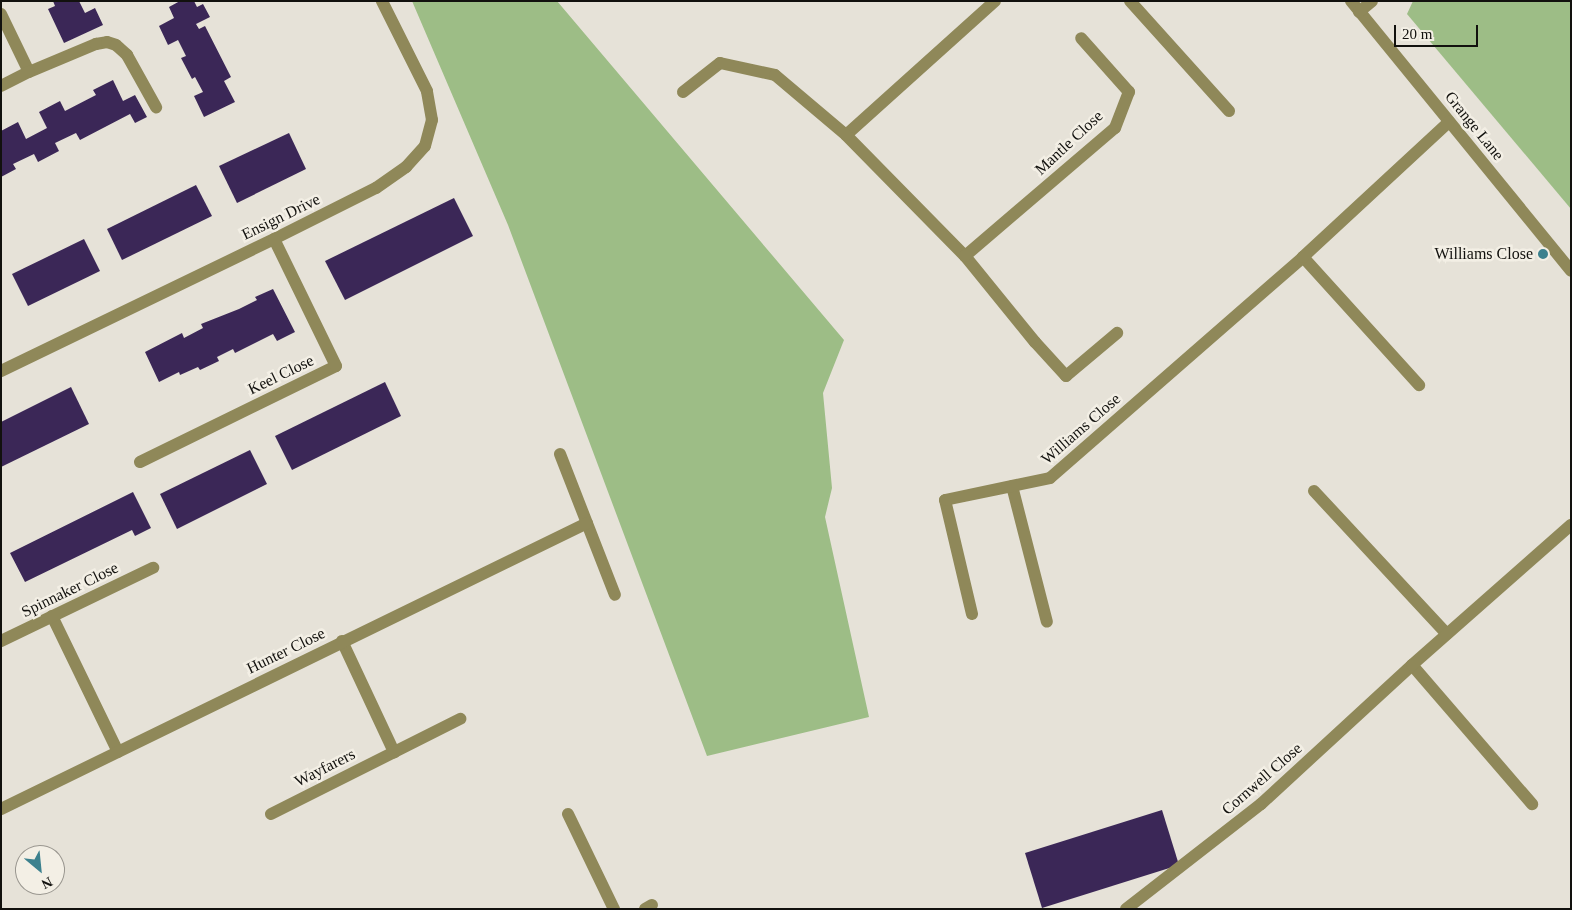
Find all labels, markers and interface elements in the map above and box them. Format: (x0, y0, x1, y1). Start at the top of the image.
scale bar (1397, 15, 1481, 47)
text: 20 m (1402, 26, 1432, 42)
street label: Grange Lane (1440, 88, 1508, 164)
street label: Mantle Close (1031, 107, 1107, 179)
street label: Ensign Drive (239, 190, 323, 244)
place label: Williams Close (1435, 244, 1533, 264)
marker: Williams Close (1537, 248, 1549, 260)
street label: Keel Close (245, 351, 317, 399)
street label: Williams Close (1038, 389, 1124, 469)
street label: Spinnaker Close (18, 558, 122, 622)
street label: Hunter Close (244, 624, 328, 678)
street label: Cornwell Close (1218, 739, 1306, 819)
street label: Wayfarers (292, 745, 358, 791)
north arrow (15, 845, 65, 895)
text: N (39, 874, 55, 892)

